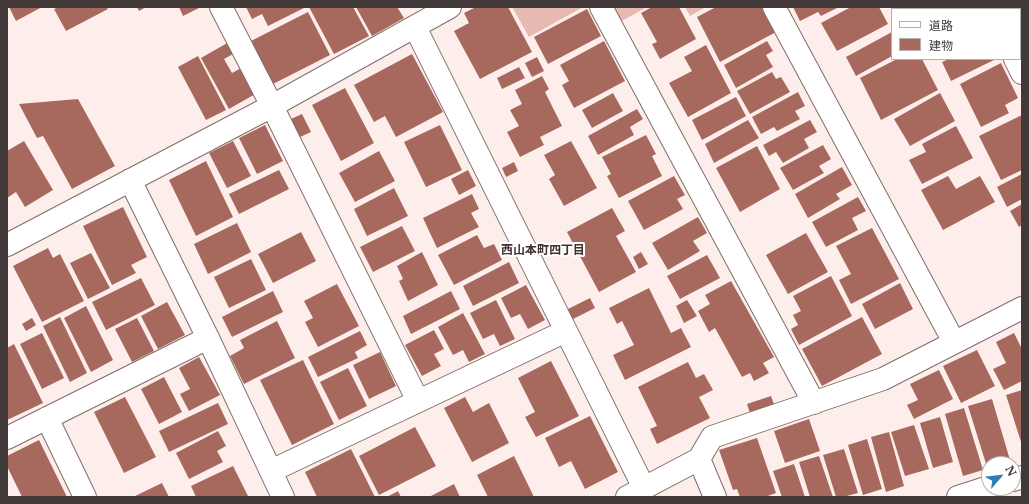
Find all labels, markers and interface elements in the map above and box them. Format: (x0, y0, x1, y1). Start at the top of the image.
legend (891, 8, 1021, 60)
text: 道路 (929, 18, 953, 33)
text: 建物 (929, 38, 953, 53)
district label: 西山本町四丁目 (501, 244, 585, 258)
north arrow (981, 456, 1021, 496)
text: N (1002, 463, 1019, 479)

